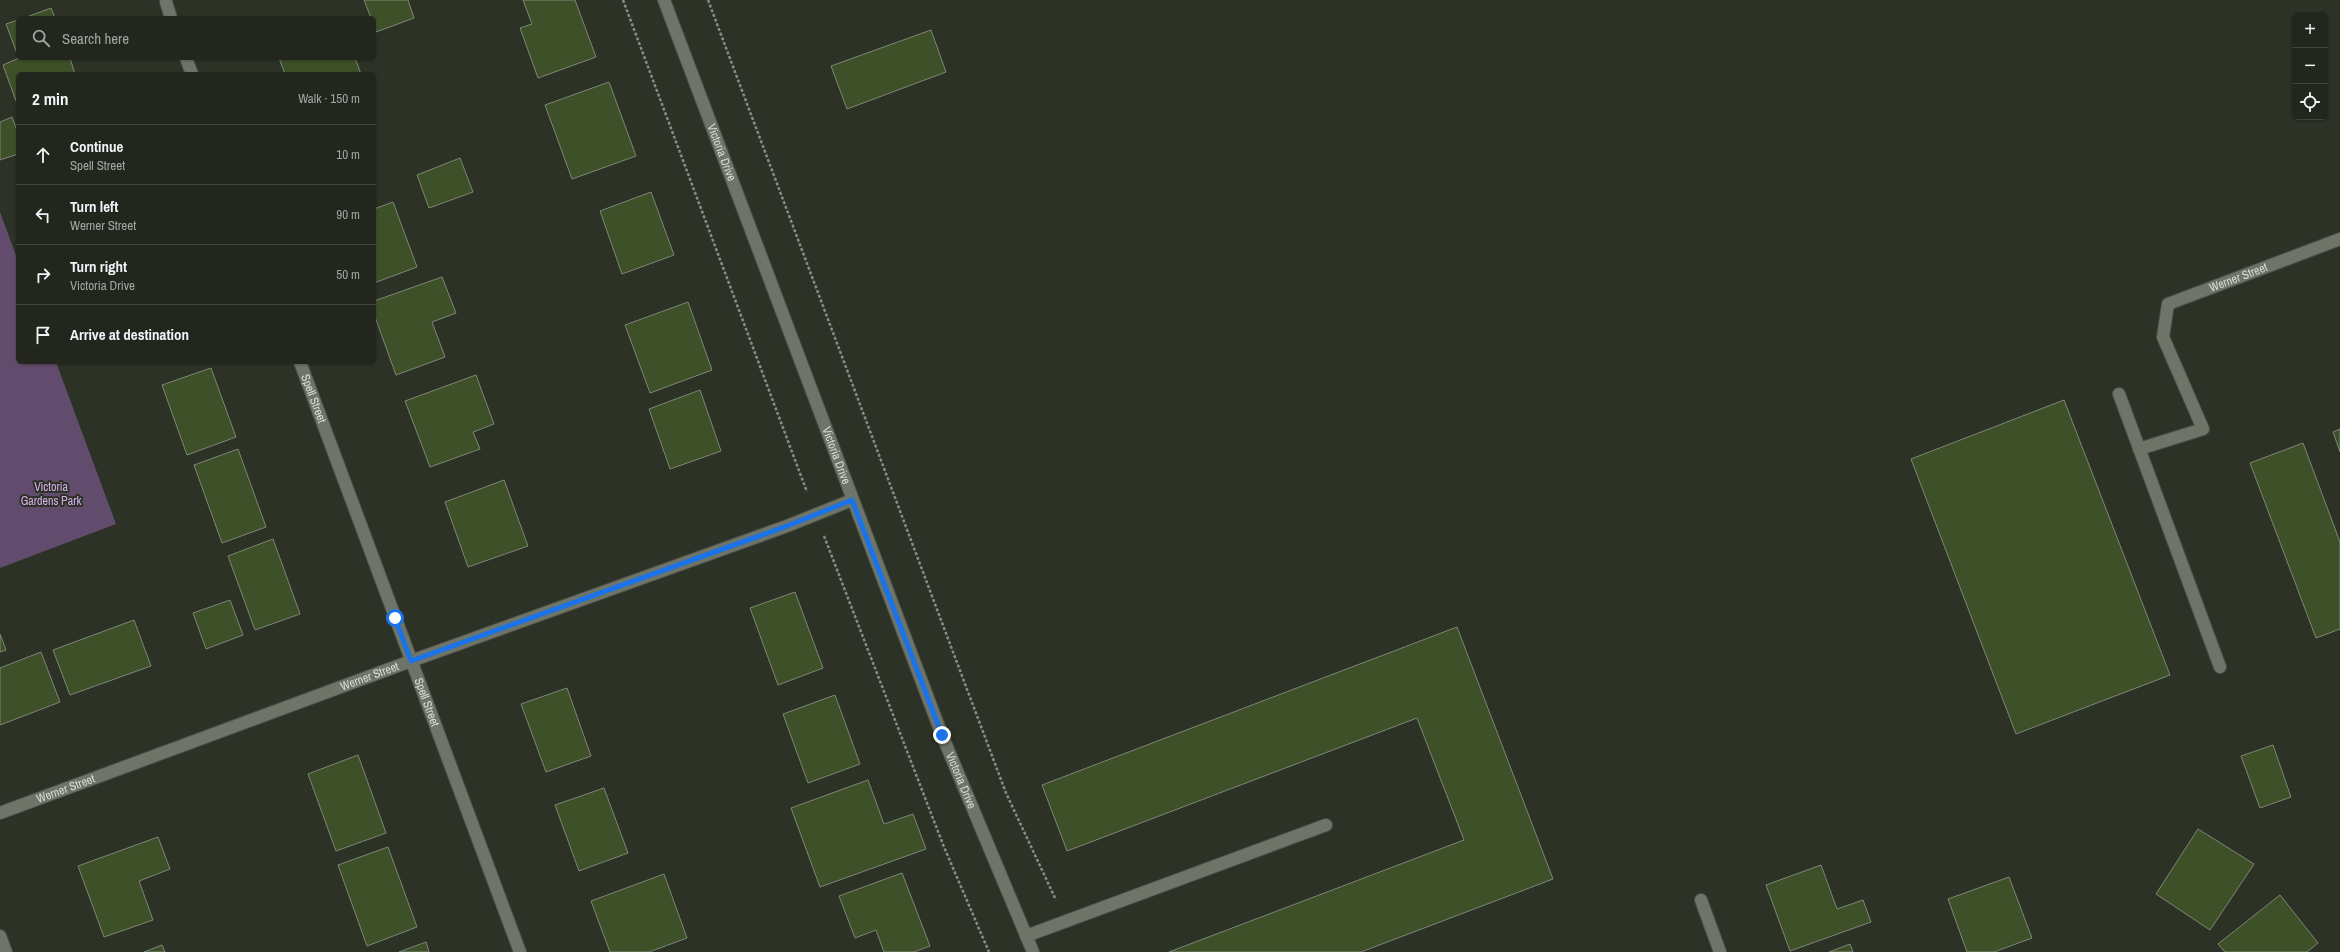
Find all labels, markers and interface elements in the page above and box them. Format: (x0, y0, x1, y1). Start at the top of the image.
map controls (2292, 12, 2328, 120)
button: + (2292, 12, 2328, 48)
search box (16, 16, 376, 60)
icon: search (30, 27, 52, 49)
text: Search here (62, 28, 129, 49)
button: − (2292, 48, 2328, 84)
button: locate (2292, 84, 2328, 120)
text: 2 min (32, 87, 68, 110)
text: Walk · 150 m (298, 90, 360, 107)
street label: Victoria Drive (704, 122, 740, 183)
text: Continue (70, 136, 123, 157)
icon: ahead (32, 144, 54, 166)
text: 10 m (336, 146, 360, 163)
text: Spell Street (70, 157, 125, 174)
text: Turn left (70, 196, 118, 217)
icon: left (32, 204, 54, 226)
text: 90 m (336, 206, 360, 223)
text: Werner Street (70, 217, 136, 234)
text: Turn right (70, 256, 127, 277)
street label: Werner Street (2207, 259, 2270, 296)
icon: right (32, 264, 54, 286)
text: 50 m (336, 266, 360, 283)
text: Victoria Drive (70, 277, 135, 294)
icon: arrive (32, 324, 54, 346)
text: Arrive at destination (70, 324, 189, 345)
street label: Spell Street (297, 372, 330, 425)
street label: Victoria Drive (818, 425, 854, 486)
park label: Victoria Gardens Park (21, 479, 81, 509)
route start (386, 609, 404, 627)
street label: Werner Street (338, 658, 401, 694)
street label: Spell Street (410, 675, 443, 729)
route end (933, 726, 951, 744)
street label: Victoria Drive (942, 750, 980, 811)
street label: Werner Street (34, 771, 97, 807)

